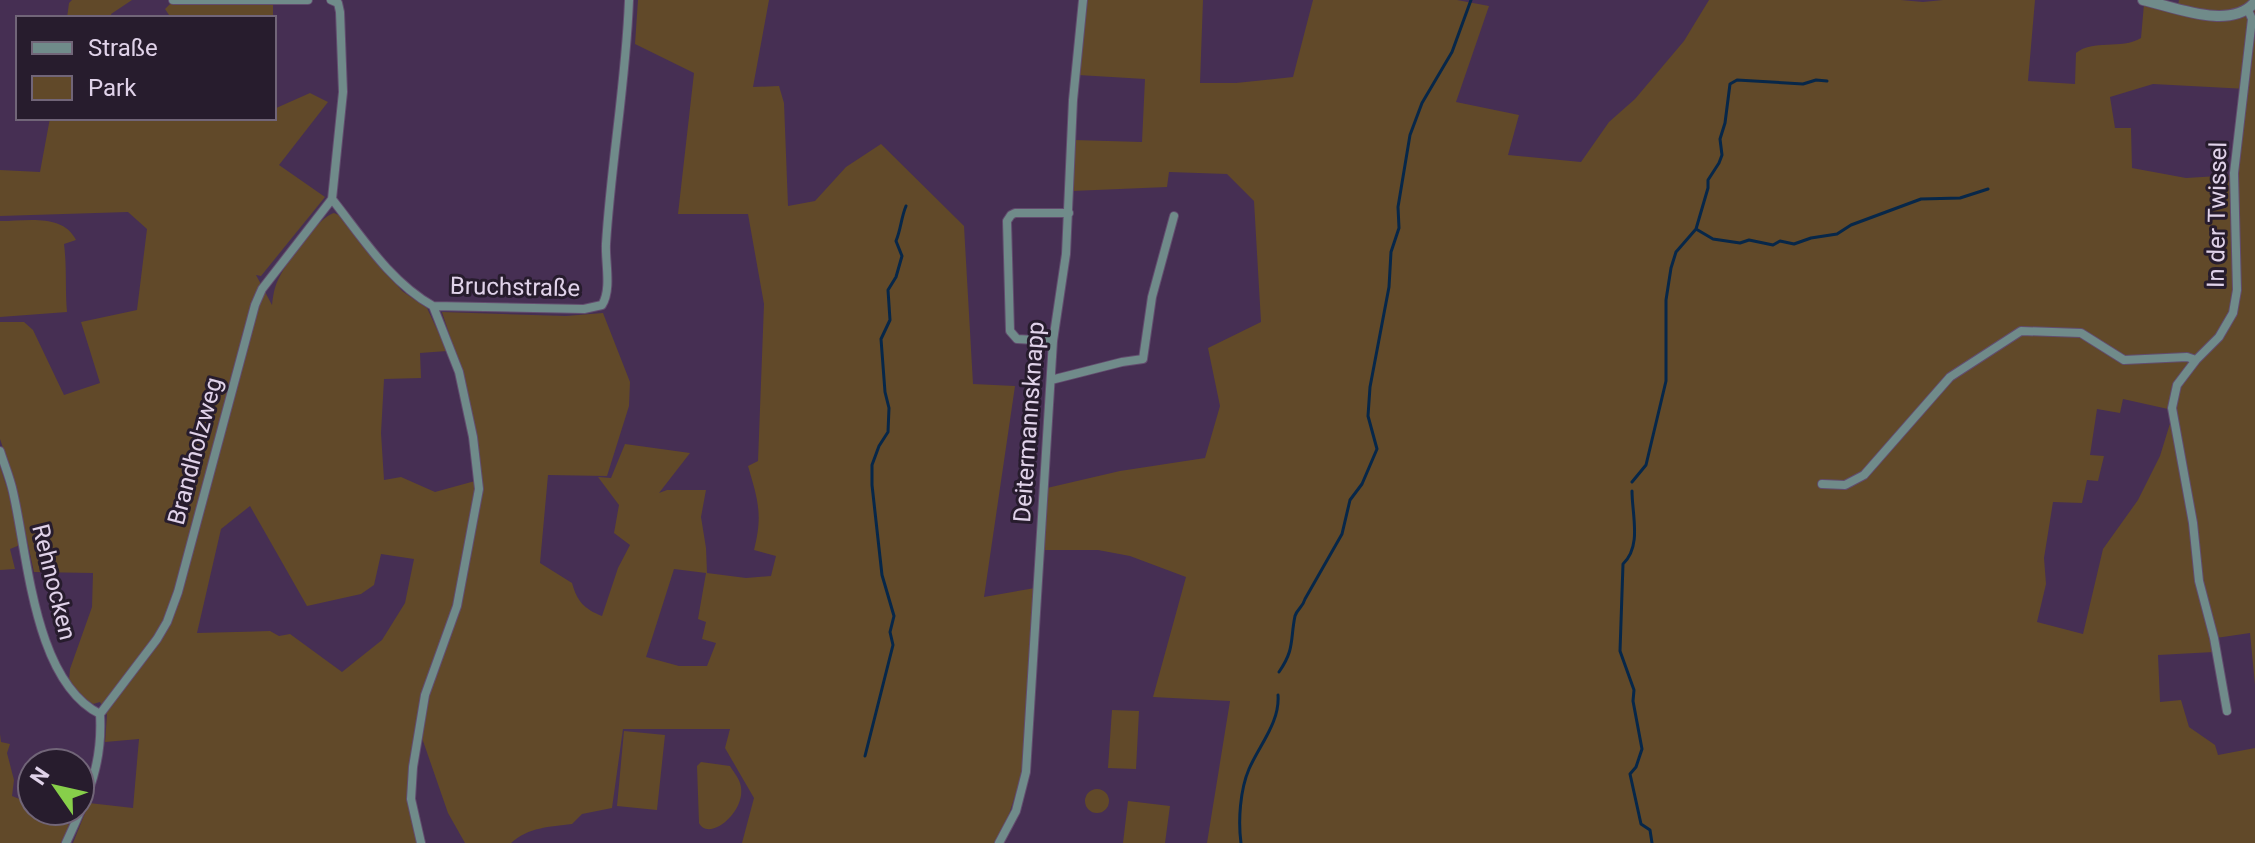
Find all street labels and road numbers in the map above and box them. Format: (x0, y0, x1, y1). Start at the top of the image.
street label: In der Twissel (2202, 142, 2232, 288)
street label: Bruchstraße (450, 272, 580, 302)
street label: Deitermannsknapp (1008, 321, 1050, 523)
street label: Brandholzweg (162, 374, 228, 528)
street label: Rehnocken (26, 521, 82, 643)

